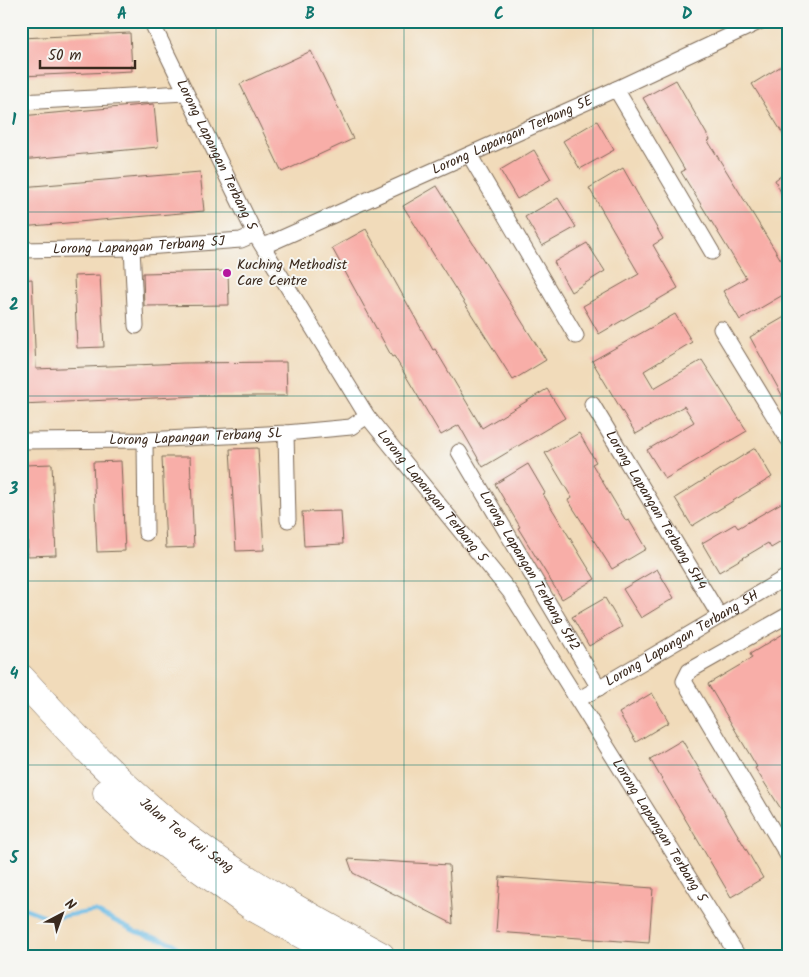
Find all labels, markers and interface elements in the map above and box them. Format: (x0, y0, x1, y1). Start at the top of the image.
text: A (117, 2, 127, 27)
text: B (305, 2, 315, 27)
text: C (494, 2, 504, 27)
text: D (682, 2, 693, 27)
scale bar (40, 38, 135, 70)
text: 50 m (48, 44, 82, 68)
street label: Lorong Lapangan Terbang 5 (170, 76, 263, 235)
street label: Lorong Lapangan Terbang 5E (429, 89, 597, 181)
text: 1 (12, 108, 17, 133)
street label: Lorong Lapangan Terbang 5J (53, 230, 226, 260)
place label: Kuching Methodist Care Centre (237, 254, 348, 292)
marker: Kuching Methodist Care Centre (221, 267, 233, 279)
text: 2 (9, 293, 19, 318)
street label: Lorong Lapangan Terbang 5L (109, 422, 283, 451)
street label: Lorong Lapangan Terbang 5 (371, 425, 494, 569)
street label: Lorong Lapangan Terbang 5H4 (599, 426, 713, 594)
text: 3 (9, 477, 19, 502)
street label: Lorong Lapangan Terbang 5H2 (473, 486, 586, 655)
street label: Lorong Lapangan Terbang 5H (601, 584, 763, 692)
text: 4 (10, 662, 19, 687)
street label: Lorong Lapangan Terbang 5 (606, 754, 714, 908)
street label: Jalan Teo Kui Seng (134, 792, 238, 879)
text: 5 (9, 846, 20, 871)
north arrow (38, 890, 88, 940)
text: N (59, 894, 81, 916)

